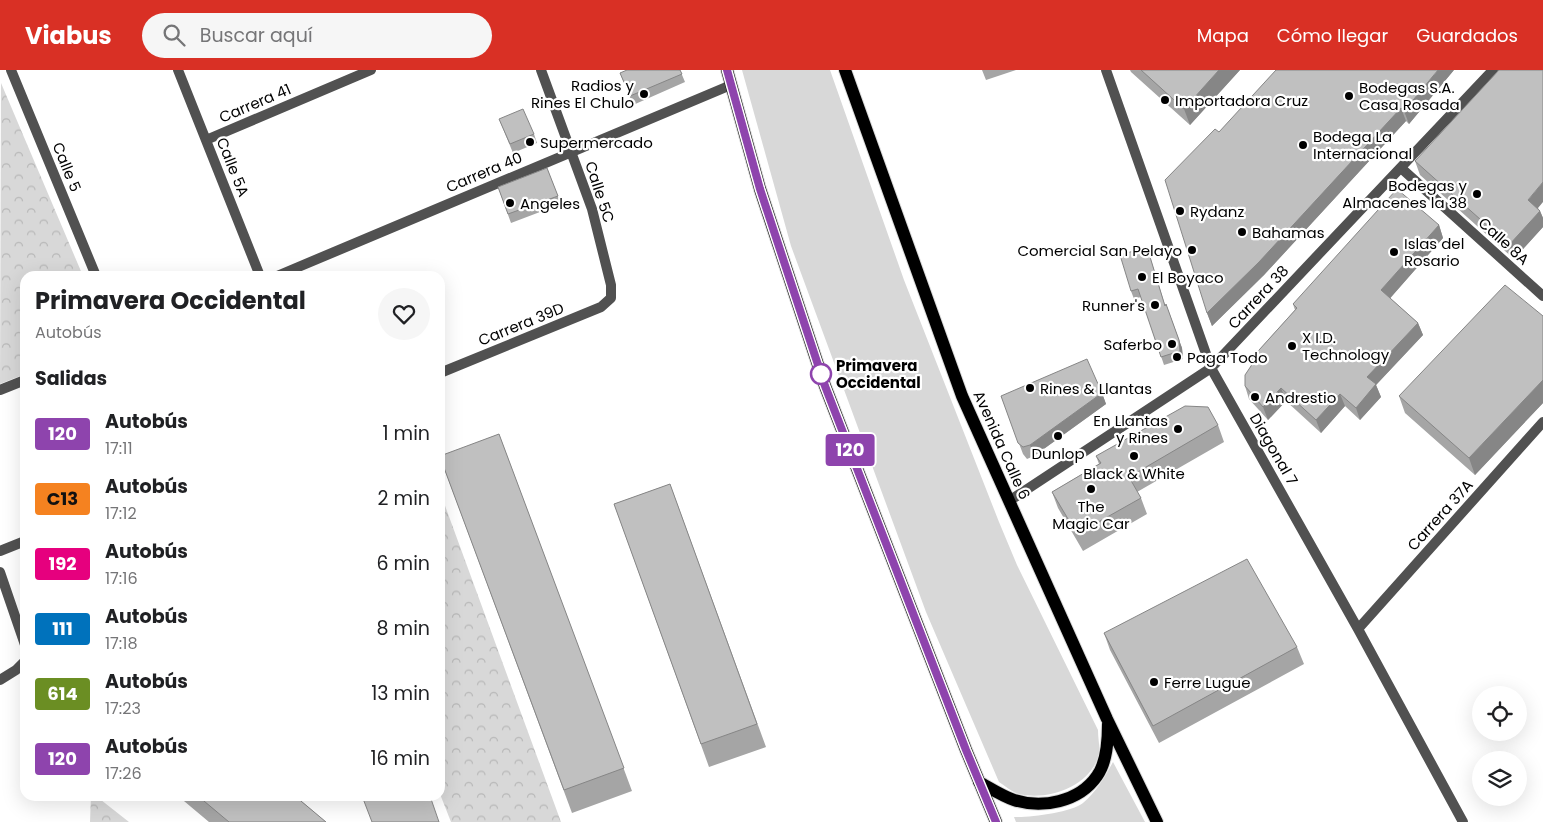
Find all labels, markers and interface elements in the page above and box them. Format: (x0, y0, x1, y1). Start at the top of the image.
search box (142, 13, 492, 58)
text: Viabus (25, 19, 112, 52)
icon: search (160, 21, 188, 49)
text: Buscar aquí (200, 22, 313, 49)
text: Mapa (1197, 23, 1249, 48)
text: Cómo llegar (1277, 23, 1388, 48)
text: Guardados (1416, 23, 1518, 48)
place label: Radios y Rines El Chulo (531, 75, 635, 113)
place label: Bodegas S.A. Casa Rosada (1359, 77, 1460, 115)
street label: Carrera 41 (216, 78, 294, 128)
marker: Radios y Rines El Chulo (638, 88, 650, 100)
place label: Importadora Cruz (1175, 90, 1308, 111)
marker: Bodegas S.A. Casa Rosada (1343, 90, 1355, 102)
marker: Importadora Cruz (1159, 94, 1171, 106)
place label: Bodega La Internacional (1313, 126, 1412, 164)
place label: Supermercado (540, 132, 653, 153)
street label: Calle 5A (212, 134, 254, 200)
marker: Supermercado (524, 136, 536, 148)
street label: Calle 5 (48, 139, 86, 195)
marker: Bodega La Internacional (1297, 139, 1309, 151)
street label: Carrera 40 (443, 147, 525, 197)
street label: Calle 5C (580, 159, 620, 225)
place label: Bodegas y Almacenes la 38 (1342, 175, 1468, 213)
marker: Bodegas y Almacenes la 38 (1471, 188, 1483, 200)
place label: Angeles (520, 193, 580, 214)
marker: Angeles (504, 197, 516, 209)
place label: Rydanz (1190, 201, 1244, 222)
marker: Rydanz (1174, 205, 1186, 217)
street label: Calle 8A (1474, 212, 1534, 270)
place label: Bahamas (1252, 222, 1325, 243)
marker: Bahamas (1236, 226, 1248, 238)
place label: Islas del Rosario (1404, 233, 1464, 271)
place label: Comercial San Pelayo (1017, 240, 1182, 261)
marker: Comercial San Pelayo (1186, 244, 1198, 256)
marker: Islas del Rosario (1388, 246, 1400, 258)
street label: Carrera 38 (1223, 260, 1293, 334)
place label: El Boyaco (1152, 267, 1223, 288)
marker: El Boyaco (1136, 271, 1148, 283)
text: Primavera Occidental (35, 284, 306, 317)
button: heart (378, 288, 430, 340)
place label: Runner's (1082, 295, 1145, 316)
street label: Carrera 39D (475, 297, 567, 351)
marker: Runner's (1149, 299, 1161, 311)
text: Autobús (35, 321, 102, 344)
place label: X I.D. Technology (1302, 327, 1390, 365)
place label: Saferbo (1103, 334, 1162, 355)
marker: Saferbo (1166, 338, 1178, 350)
marker: X I.D. Technology (1286, 340, 1298, 352)
place label: Paga Todo (1187, 347, 1268, 368)
marker: Paga Todo (1171, 351, 1183, 363)
place label: Primavera Occidental (836, 355, 921, 393)
marker: Primavera Occidental (810, 363, 832, 385)
text: Salidas (35, 365, 107, 392)
place label: Rines & Llantas (1040, 378, 1152, 399)
marker: Rines & Llantas (1024, 382, 1036, 394)
street label: Avenida Calle 6 (969, 387, 1035, 503)
place label: Andrestio (1265, 387, 1336, 408)
marker: Andrestio (1249, 391, 1261, 403)
text: Autobús (105, 408, 188, 435)
street label: Diagonal 7 (1245, 409, 1303, 489)
place label: En Llantas y Rines (1093, 410, 1168, 448)
text: 1 min (382, 420, 430, 447)
text: 120 (48, 421, 77, 446)
marker: En Llantas y Rines (1172, 423, 1184, 435)
marker: Dunlop (1052, 430, 1064, 442)
line badge: 120 (821, 434, 879, 466)
text: 17:11 (105, 437, 133, 460)
text: 120 (836, 437, 864, 462)
place label: Dunlop (1031, 443, 1085, 464)
marker: Black & White (1128, 450, 1140, 462)
place label: Black & White (1083, 463, 1185, 484)
text: Autobús (105, 473, 188, 500)
street label: Carrera 37A (1402, 475, 1478, 555)
marker: The Magic Car (1085, 483, 1097, 495)
text: 2 min (378, 485, 430, 512)
text: C13 (47, 486, 78, 511)
place label: The Magic Car (1052, 496, 1130, 534)
text: 17:12 (105, 502, 137, 525)
text: Autobús (105, 538, 188, 565)
text: 6 min (376, 550, 430, 577)
text: 192 (48, 551, 77, 576)
text: 17:16 (105, 567, 138, 590)
text: Autobús (105, 603, 188, 630)
text: 8 min (377, 615, 430, 642)
text: 111 (52, 616, 73, 641)
text: 17:18 (105, 632, 137, 655)
text: Autobús (105, 668, 188, 695)
place label: Ferre Lugue (1164, 672, 1250, 693)
marker: Ferre Lugue (1148, 676, 1160, 688)
text: 13 min (371, 680, 430, 707)
text: 614 (47, 681, 78, 706)
map controls (1472, 686, 1527, 806)
button: locate (1472, 686, 1527, 741)
text: 17:23 (105, 697, 141, 720)
text: Autobús (105, 733, 188, 760)
text: 16 min (370, 745, 430, 772)
text: 120 (48, 746, 77, 771)
button: layers (1472, 751, 1527, 806)
text: 17:26 (105, 762, 142, 785)

